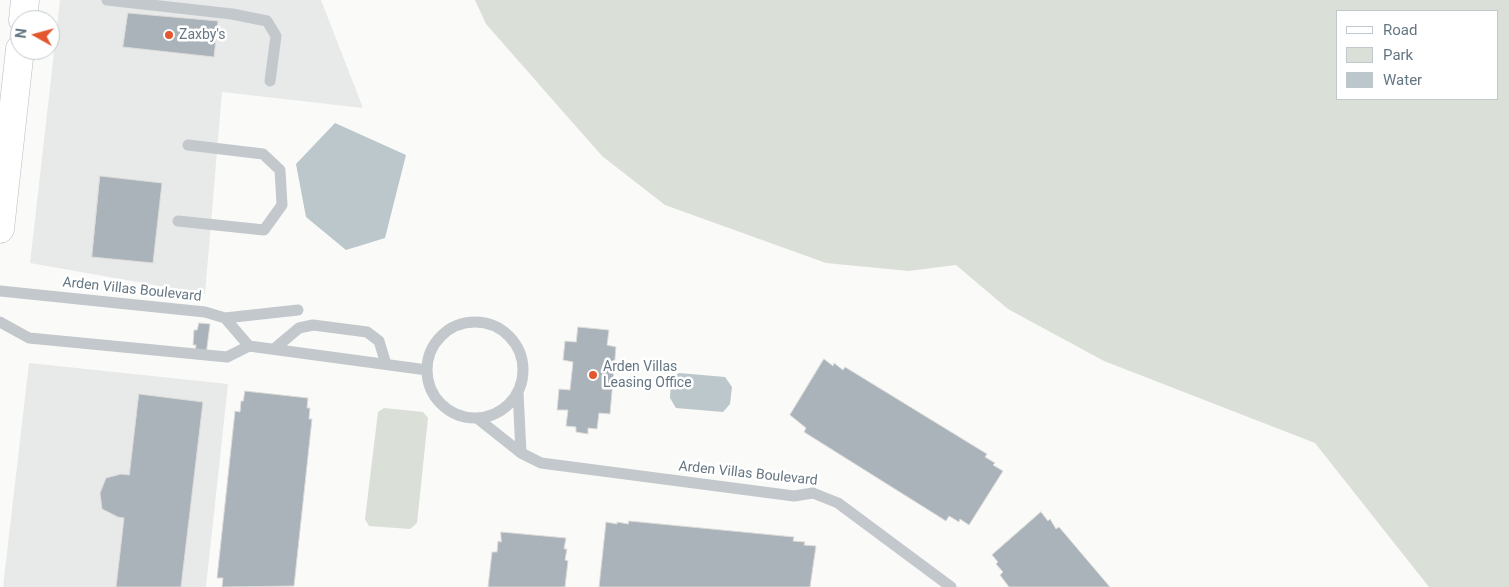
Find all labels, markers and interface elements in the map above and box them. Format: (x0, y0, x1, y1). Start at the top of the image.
north arrow (10, 10, 60, 60)
legend (1336, 10, 1499, 100)
text: Road (1383, 21, 1417, 39)
text: N (13, 27, 30, 39)
place label: Zaxby's (179, 27, 226, 43)
marker: Zaxby's (163, 29, 175, 41)
text: Park (1383, 46, 1413, 64)
text: Water (1383, 71, 1422, 89)
street label: Arden Villas Boulevard (62, 274, 202, 306)
place label: Arden Villas Leasing Office (603, 359, 692, 392)
marker: Arden Villas Leasing Office (587, 369, 599, 381)
street label: Arden Villas Boulevard (678, 458, 818, 490)

